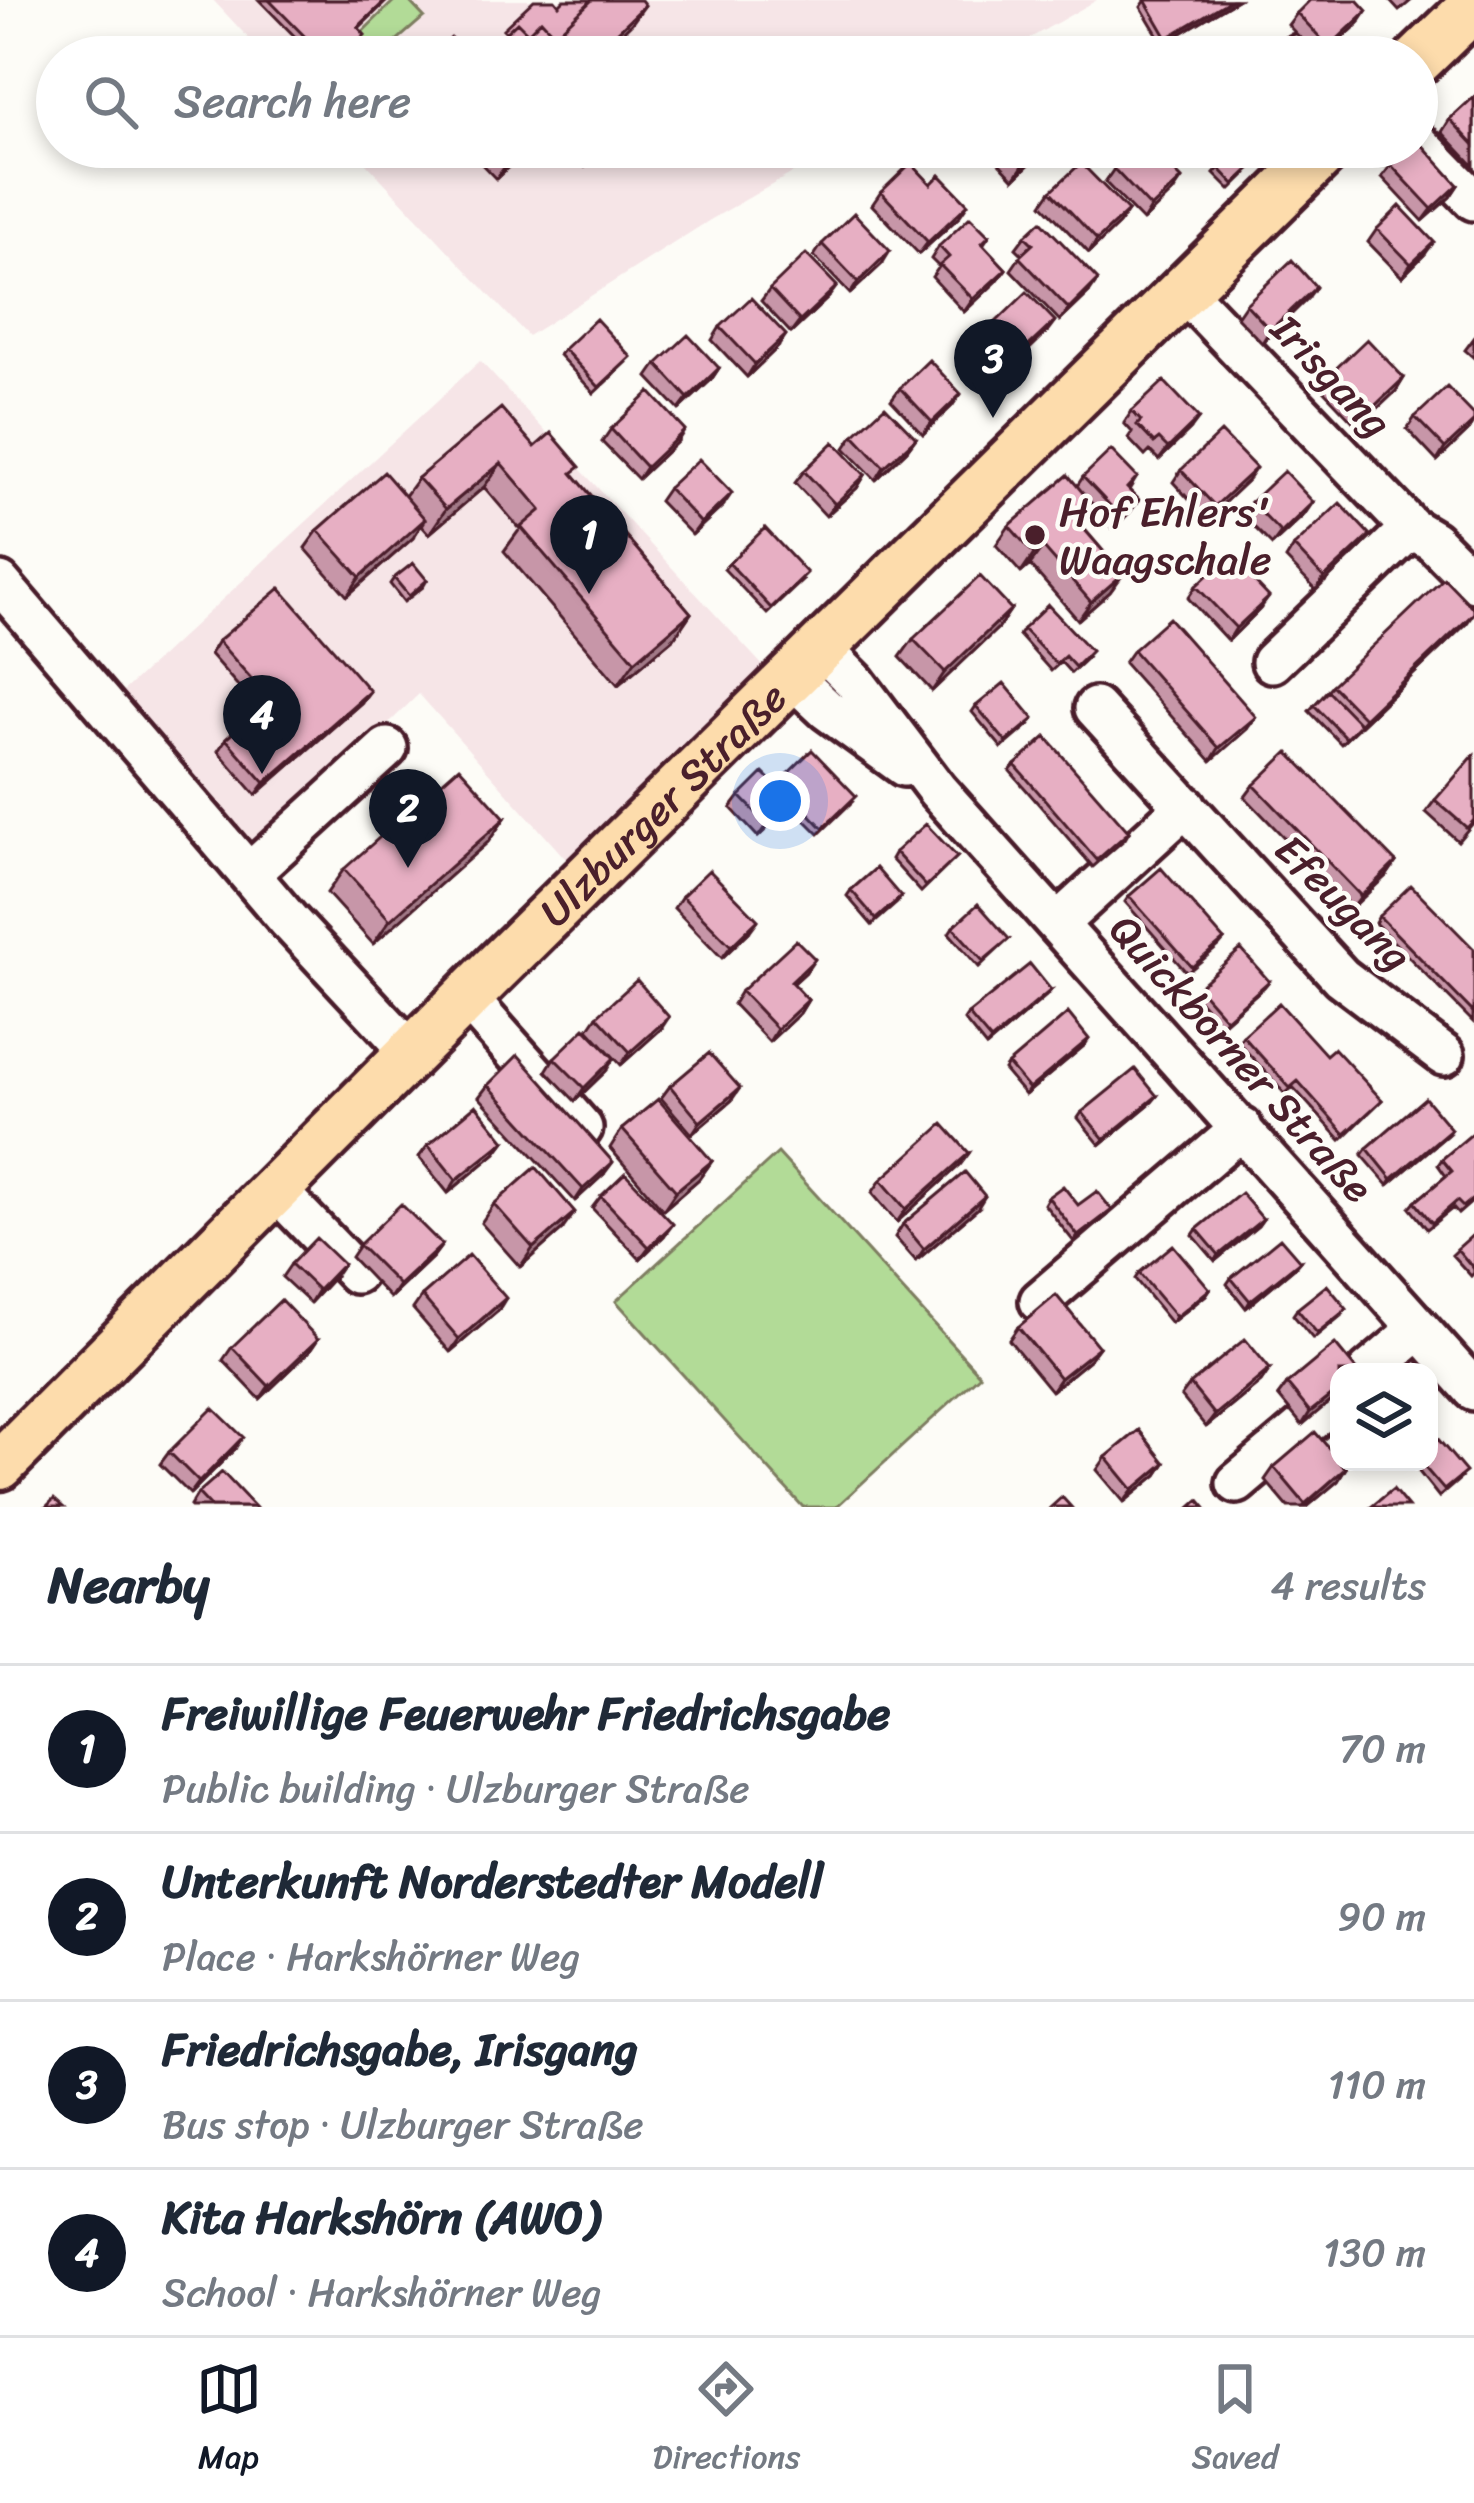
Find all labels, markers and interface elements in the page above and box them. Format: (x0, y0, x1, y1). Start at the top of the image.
search box (36, 36, 1438, 168)
text: Search here (174, 62, 411, 142)
icon: search (78, 69, 144, 135)
street label: Irisgang (1251, 294, 1410, 456)
pin: 3 (954, 319, 1032, 418)
place label: Hof Ehlers' Waagschale (1059, 475, 1272, 597)
pin: 1 (550, 495, 628, 594)
marker: Hof Ehlers' Waagschale (1022, 522, 1048, 548)
street label: Ulzburger Straße (521, 664, 806, 946)
pin: 4 (223, 675, 301, 774)
pin: 2 (369, 769, 447, 868)
your location (750, 771, 810, 831)
street label: Efeugang (1256, 816, 1430, 990)
street label: Quickborner Straße (1090, 897, 1392, 1221)
map controls (1330, 1363, 1438, 1471)
button: layers (1330, 1363, 1438, 1471)
text: Nearby (48, 1540, 209, 1630)
text: 4 results (1271, 1551, 1426, 1620)
text: Freiwillige Feuerwehr Friedrichsgabe (162, 1674, 890, 1754)
text: 1 (79, 1714, 95, 1783)
text: 70 m (1339, 1714, 1426, 1783)
text: Public building · Ulzburger Straße (162, 1754, 750, 1823)
text: Unterkunft Norderstedter Modell (162, 1842, 823, 1922)
text: 2 (76, 1882, 98, 1951)
text: 90 m (1337, 1882, 1426, 1951)
text: Place · Harkshörner Weg (162, 1922, 580, 1991)
text: Friedrichsgabe, Irisgang (162, 2010, 638, 2090)
text: 3 (76, 2050, 98, 2119)
text: 110 m (1328, 2050, 1426, 2119)
text: Bus stop · Ulzburger Straße (162, 2090, 644, 2159)
text: Kita Harkshörn (AWO) (162, 2178, 599, 2258)
text: 4 (75, 2218, 99, 2287)
text: 130 m (1323, 2218, 1426, 2287)
text: School · Harkshörner Weg (162, 2258, 601, 2327)
tab: Map (196, 2356, 262, 2486)
tab: Directions (653, 2356, 800, 2486)
tab: Saved (1191, 2356, 1278, 2486)

